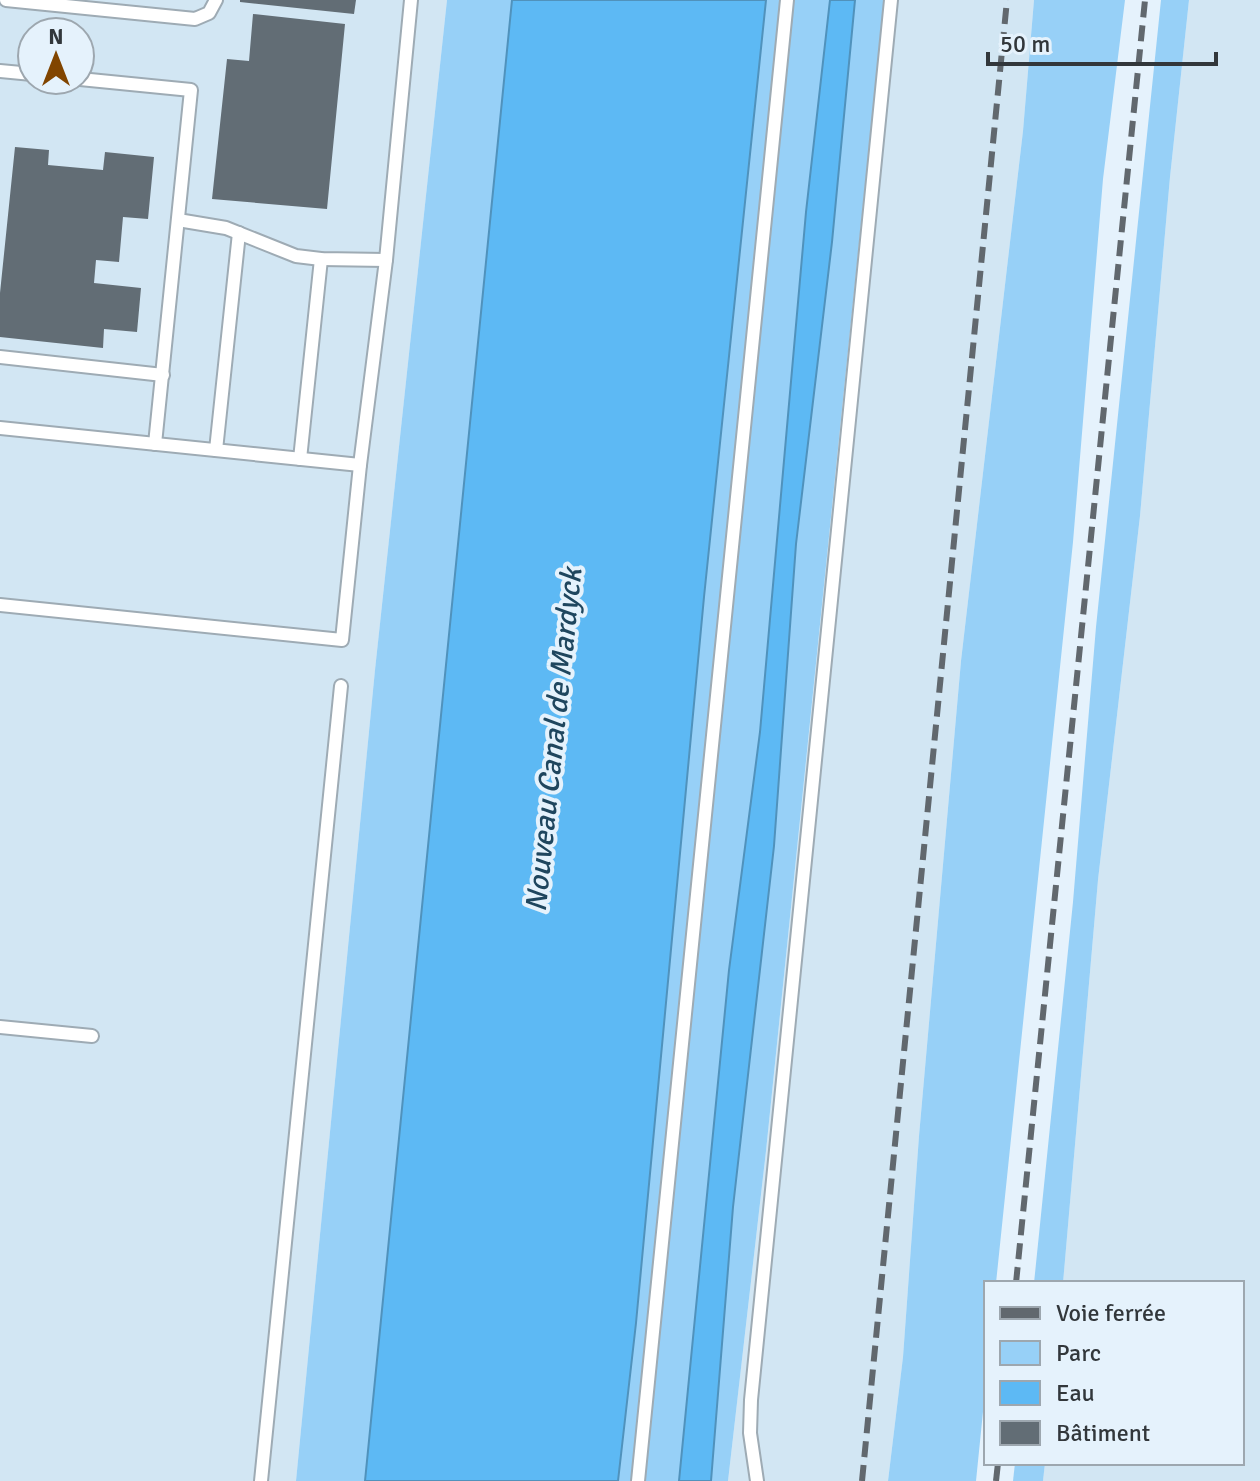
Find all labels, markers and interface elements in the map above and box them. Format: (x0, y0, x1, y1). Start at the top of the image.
north arrow (16, 16, 96, 96)
scale bar (988, 16, 1216, 66)
text: N (48, 23, 64, 50)
text: 50 m (1000, 29, 1050, 59)
water label: Nouveau Canal de Mardyck (518, 563, 591, 914)
legend (984, 1281, 1244, 1465)
text: Voie ferrée (1056, 1298, 1166, 1328)
text: Parc (1056, 1338, 1101, 1368)
text: Eau (1056, 1378, 1095, 1408)
text: Bâtiment (1056, 1418, 1150, 1448)

